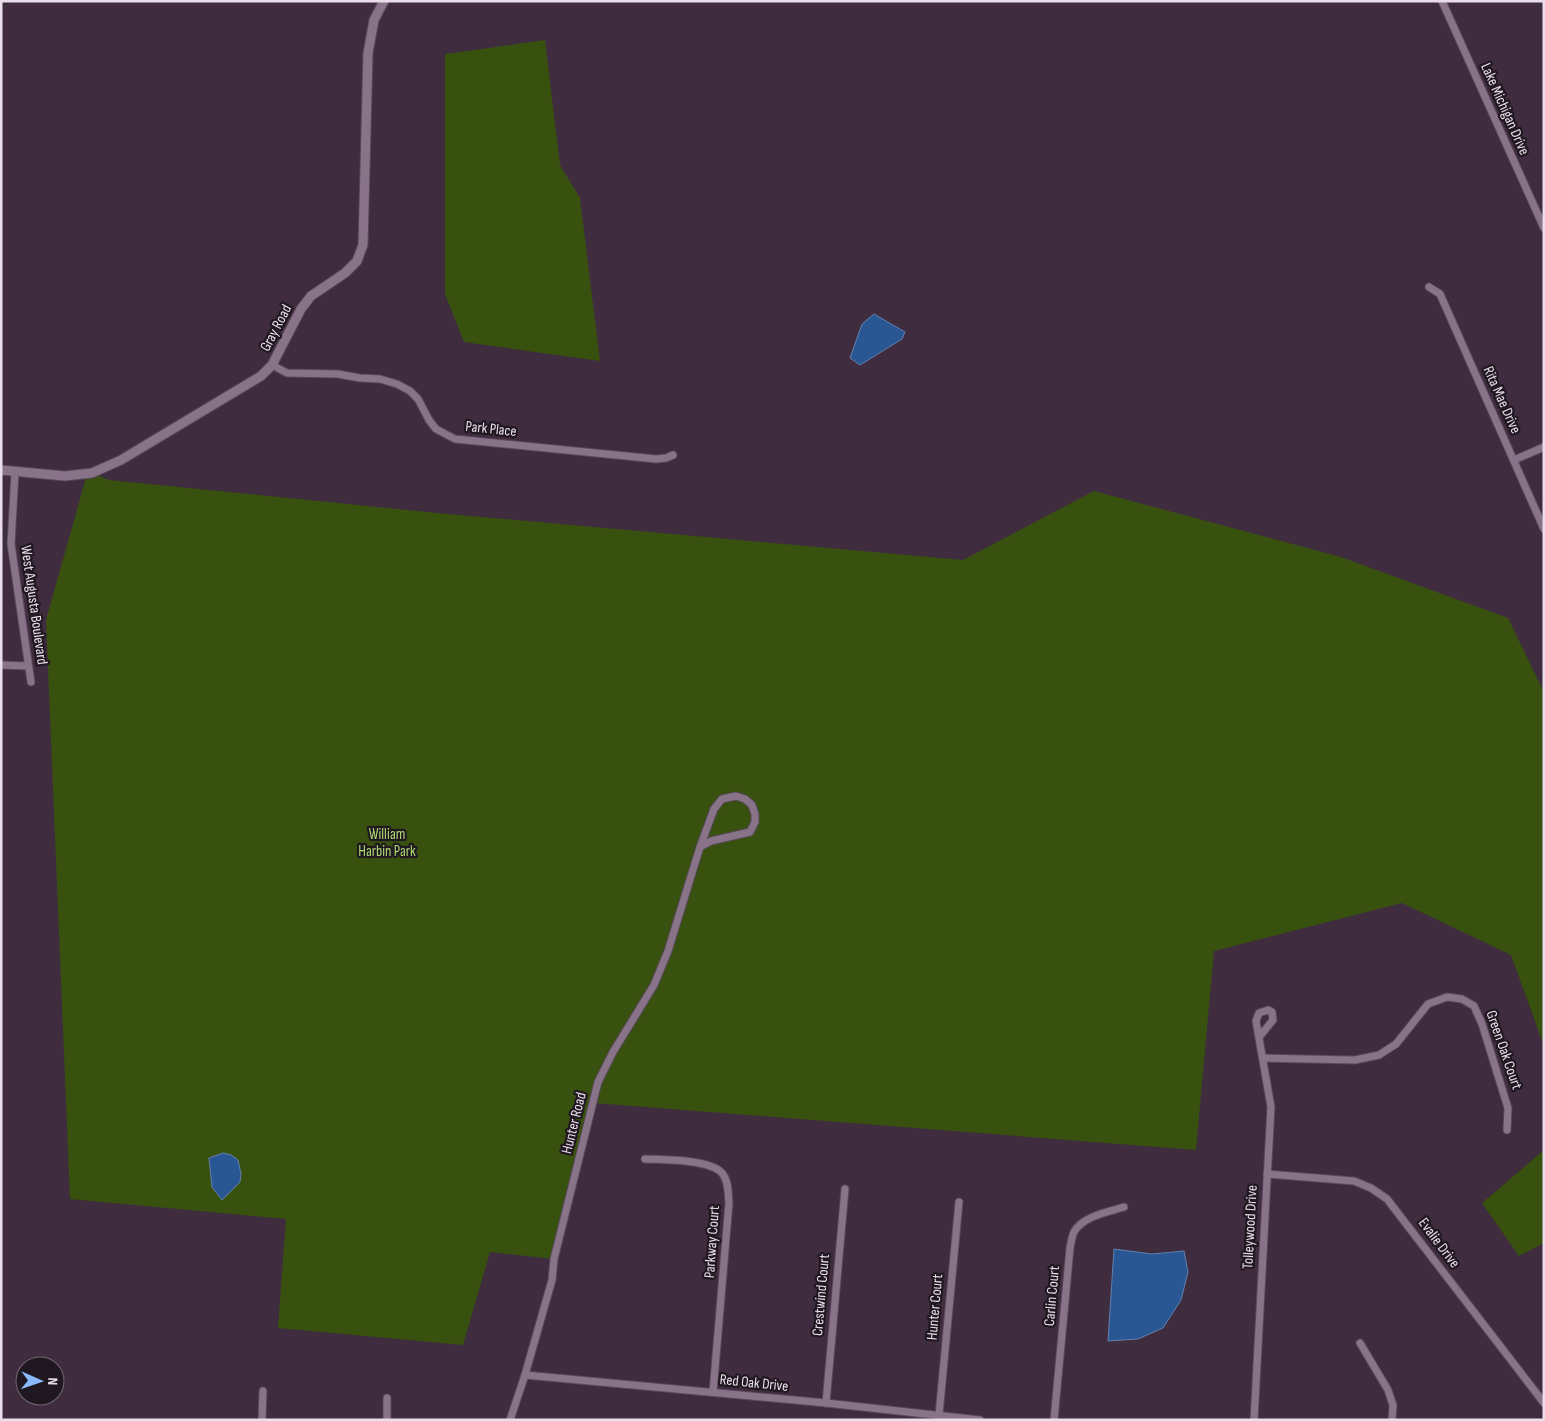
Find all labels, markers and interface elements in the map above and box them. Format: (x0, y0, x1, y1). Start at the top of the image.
street label: Lake Michigan Drive (1476, 60, 1534, 158)
street label: Gray Road (256, 301, 296, 355)
street label: Rita Mae Drive (1479, 363, 1525, 437)
street label: Park Place (465, 417, 517, 441)
street label: West Augusta Boulevard (16, 544, 52, 666)
park label: William Harbin Park (358, 825, 416, 861)
street label: Green Oak Court (1482, 1008, 1527, 1092)
street label: Hunter Road (557, 1090, 591, 1156)
street label: Tolleywood Drive (1238, 1184, 1262, 1270)
street label: Parkway Court (700, 1205, 724, 1279)
street label: Evalie Drive (1414, 1214, 1464, 1272)
street label: Crestwind Court (808, 1253, 834, 1337)
street label: Carlin Court (1040, 1265, 1064, 1327)
street label: Hunter Court (923, 1273, 947, 1341)
north arrow (15, 1356, 65, 1406)
street label: Red Oak Drive (719, 1370, 789, 1396)
text: N (44, 1377, 61, 1385)

